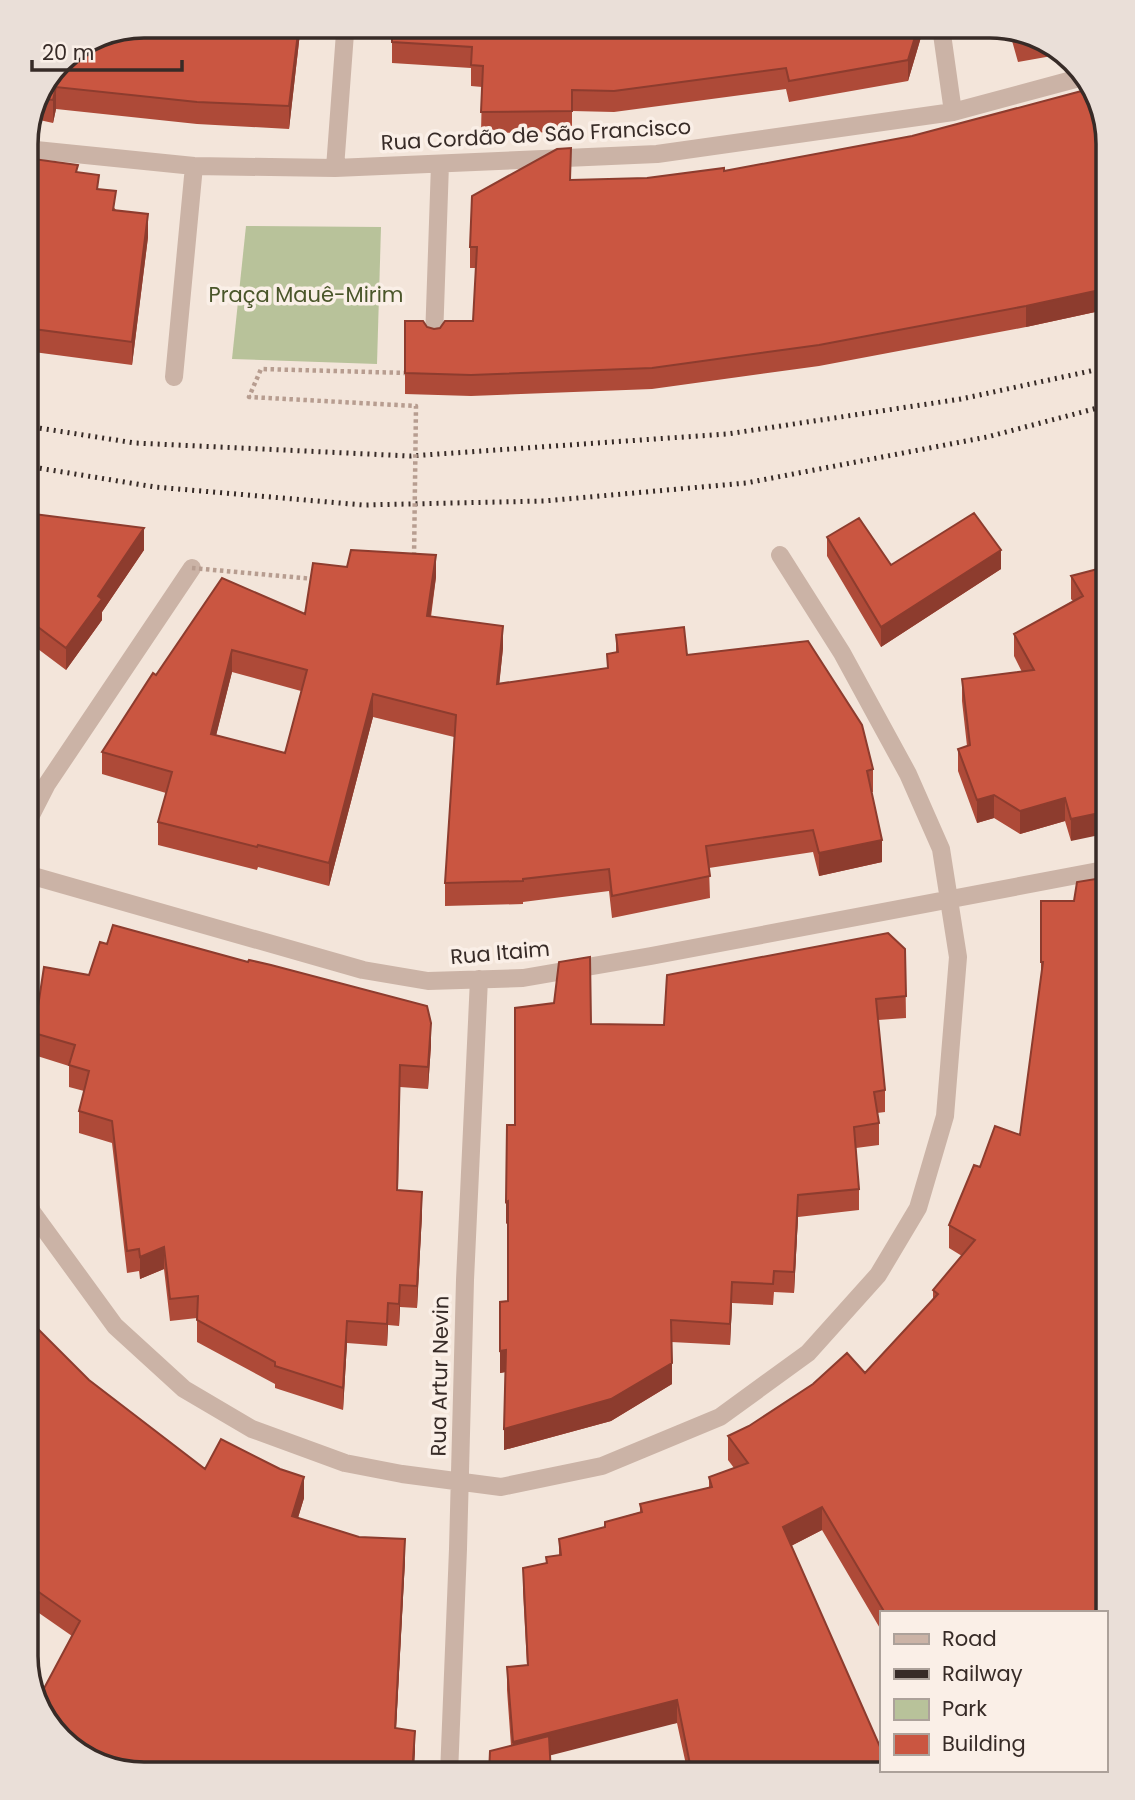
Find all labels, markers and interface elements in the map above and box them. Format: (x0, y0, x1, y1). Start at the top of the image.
scale bar (32, 28, 182, 72)
text: 20 m (42, 38, 95, 67)
street label: Rua Cordão de São Francisco (380, 112, 692, 157)
park label: Praça Mauê-Mirim (209, 280, 403, 309)
street label: Rua Itaim (449, 934, 551, 971)
street label: Rua Artur Nevin (424, 1295, 455, 1457)
legend (880, 1611, 1107, 1772)
text: Road (942, 1624, 997, 1653)
text: Railway (942, 1659, 1023, 1688)
text: Park (942, 1694, 987, 1723)
text: Building (942, 1729, 1026, 1758)

